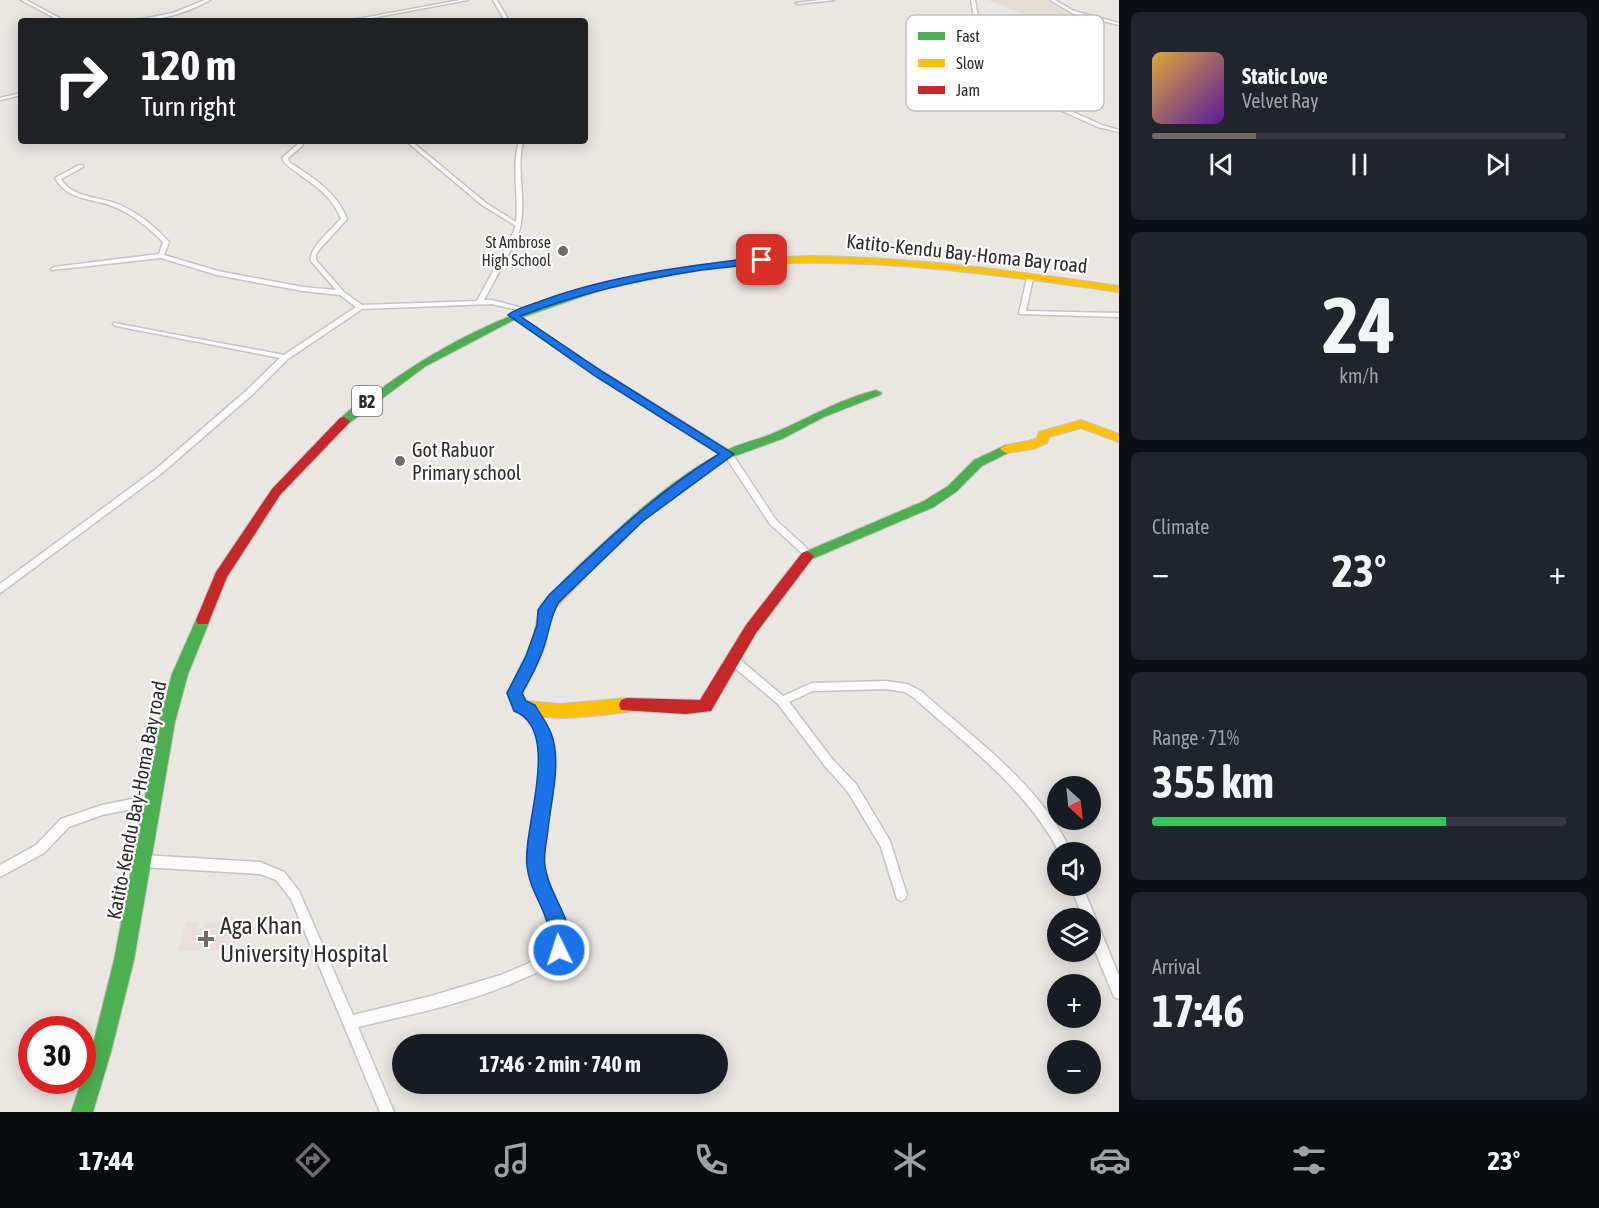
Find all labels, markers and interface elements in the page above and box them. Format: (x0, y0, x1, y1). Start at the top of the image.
legend (906, 15, 1104, 111)
text: Fast (956, 27, 980, 45)
text: 120 m (141, 41, 236, 89)
icon: right (42, 42, 120, 120)
text: Slow (956, 54, 984, 72)
text: Static Love (1242, 63, 1328, 89)
text: Jam (956, 81, 980, 99)
text: Velvet Ray (1242, 89, 1319, 112)
text: Turn right (141, 91, 236, 122)
icon: previous (1205, 148, 1238, 181)
icon: pause (1343, 148, 1376, 181)
icon: next (1481, 148, 1514, 181)
street label: Katito-Kendu Bay-Homa Bay road (845, 229, 1089, 277)
place label: St Ambrose High School (482, 233, 552, 270)
pin (736, 234, 787, 285)
icon: arrive (745, 243, 778, 276)
marker: St Ambrose High School (556, 244, 570, 258)
text: 24 (1322, 280, 1396, 370)
text: km/h (1339, 364, 1379, 387)
road number: B2 (352, 386, 382, 416)
place label: Got Rabuor Primary school (412, 438, 522, 484)
marker: Got Rabuor Primary school (393, 454, 407, 468)
text: Climate (1152, 515, 1209, 538)
text: 23° (1332, 545, 1386, 597)
text: − (1152, 553, 1169, 591)
text: + (1549, 553, 1566, 591)
street label: Katito-Kendu Bay-Homa Bay road (102, 679, 170, 921)
text: Range · 71% (1152, 726, 1239, 749)
text: 355 km (1152, 756, 1274, 808)
north arrow (1047, 776, 1101, 830)
map controls (1047, 776, 1101, 1094)
button: sound (1047, 842, 1101, 896)
button: layers (1047, 908, 1101, 962)
place label: Aga Khan University Hospital (220, 912, 389, 967)
position arrow (527, 918, 591, 982)
marker: Aga Khan University Hospital (197, 930, 215, 948)
text: Arrival (1152, 955, 1201, 978)
button: + (1047, 974, 1101, 1028)
text: 17:46 (1152, 985, 1245, 1037)
speed limit sign: 30 (18, 1016, 96, 1094)
button: − (1047, 1040, 1101, 1094)
text: 17:46 · 2 min · 740 m (479, 1051, 641, 1077)
icon: directions (292, 1139, 334, 1181)
icon: music (491, 1139, 533, 1181)
icon: phone (690, 1139, 732, 1181)
icon: climate (889, 1139, 931, 1181)
icon: car (1089, 1139, 1131, 1181)
icon: filters (1288, 1139, 1330, 1181)
text: 17:44 (79, 1145, 134, 1176)
text: 23° (1487, 1145, 1520, 1176)

